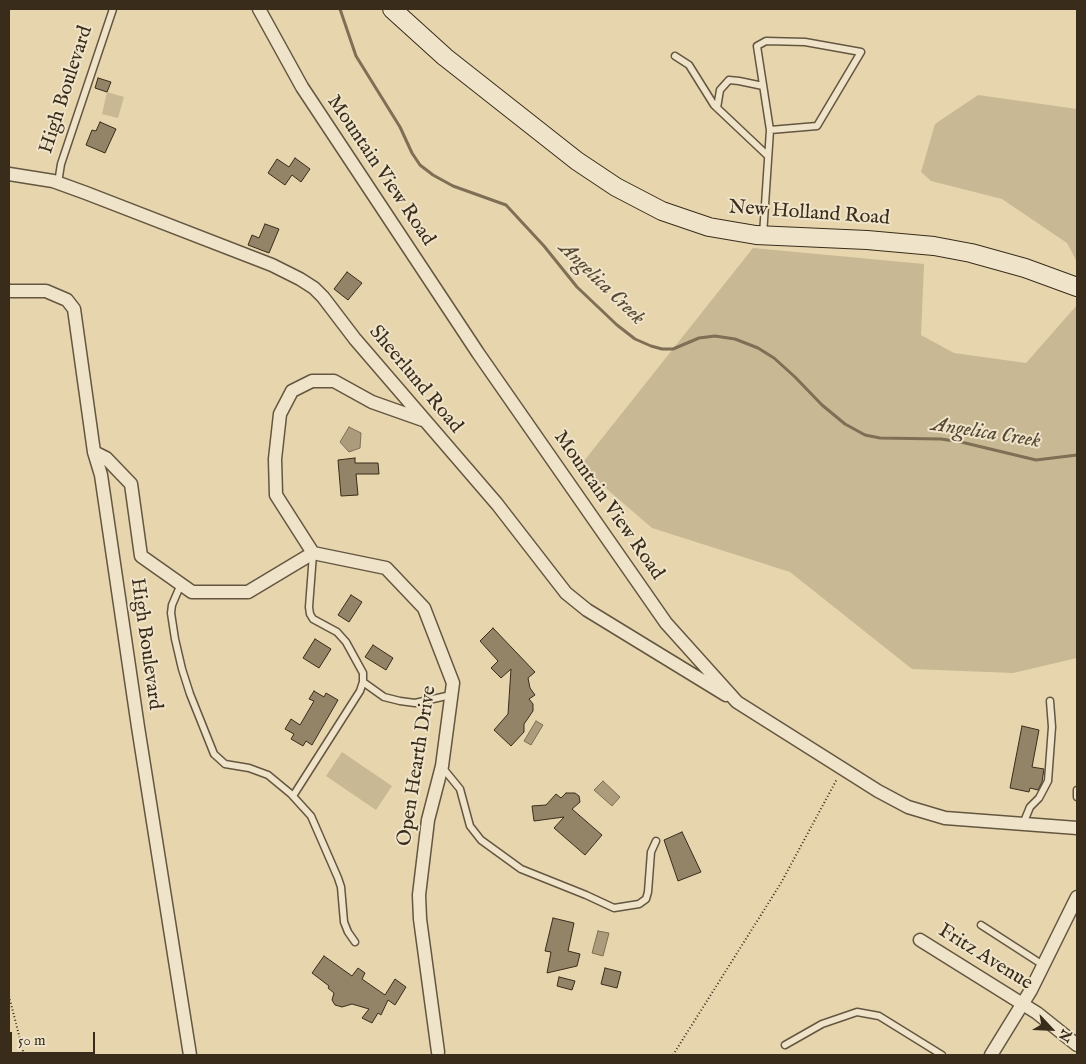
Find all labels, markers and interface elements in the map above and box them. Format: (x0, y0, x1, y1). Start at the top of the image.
street label: High Boulevard (35, 23, 99, 157)
street label: Mountain View Road (321, 91, 439, 251)
street label: New Holland Road (728, 196, 890, 232)
water label: Angelica Creek (553, 237, 649, 331)
street label: Sheerlund Road (363, 321, 467, 439)
water label: Angelica Creek (930, 413, 1042, 455)
street label: Mountain View Road (548, 427, 668, 585)
street label: High Boulevard (124, 577, 166, 711)
street label: Open Hearth Drive (393, 684, 443, 848)
street label: Fritz Avenue (933, 920, 1037, 996)
north arrow (1026, 1004, 1076, 1054)
scale bar (12, 1022, 98, 1054)
text: N (1054, 1026, 1075, 1045)
text: 50 m (18, 1031, 46, 1050)

